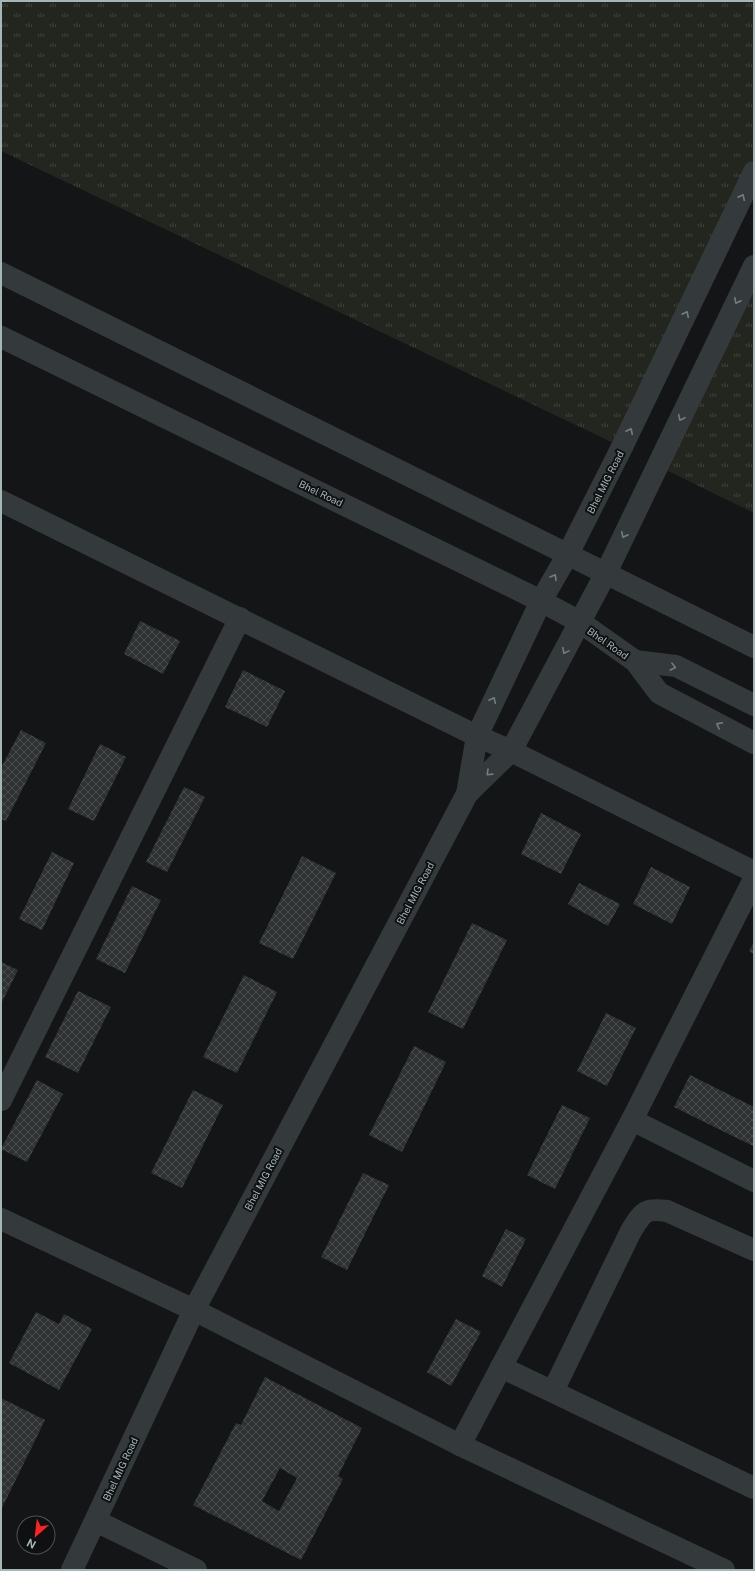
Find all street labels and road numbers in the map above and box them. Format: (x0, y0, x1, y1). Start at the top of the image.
street label: Bhel MIG Road (584, 449, 626, 515)
street label: Bhel Road (297, 477, 345, 509)
street label: Bhel Road (585, 625, 631, 661)
street label: Bhel MIG Road (394, 860, 436, 926)
street label: Bhel MIG Road (242, 1146, 284, 1212)
street label: Bhel MIG Road (100, 1435, 140, 1503)

